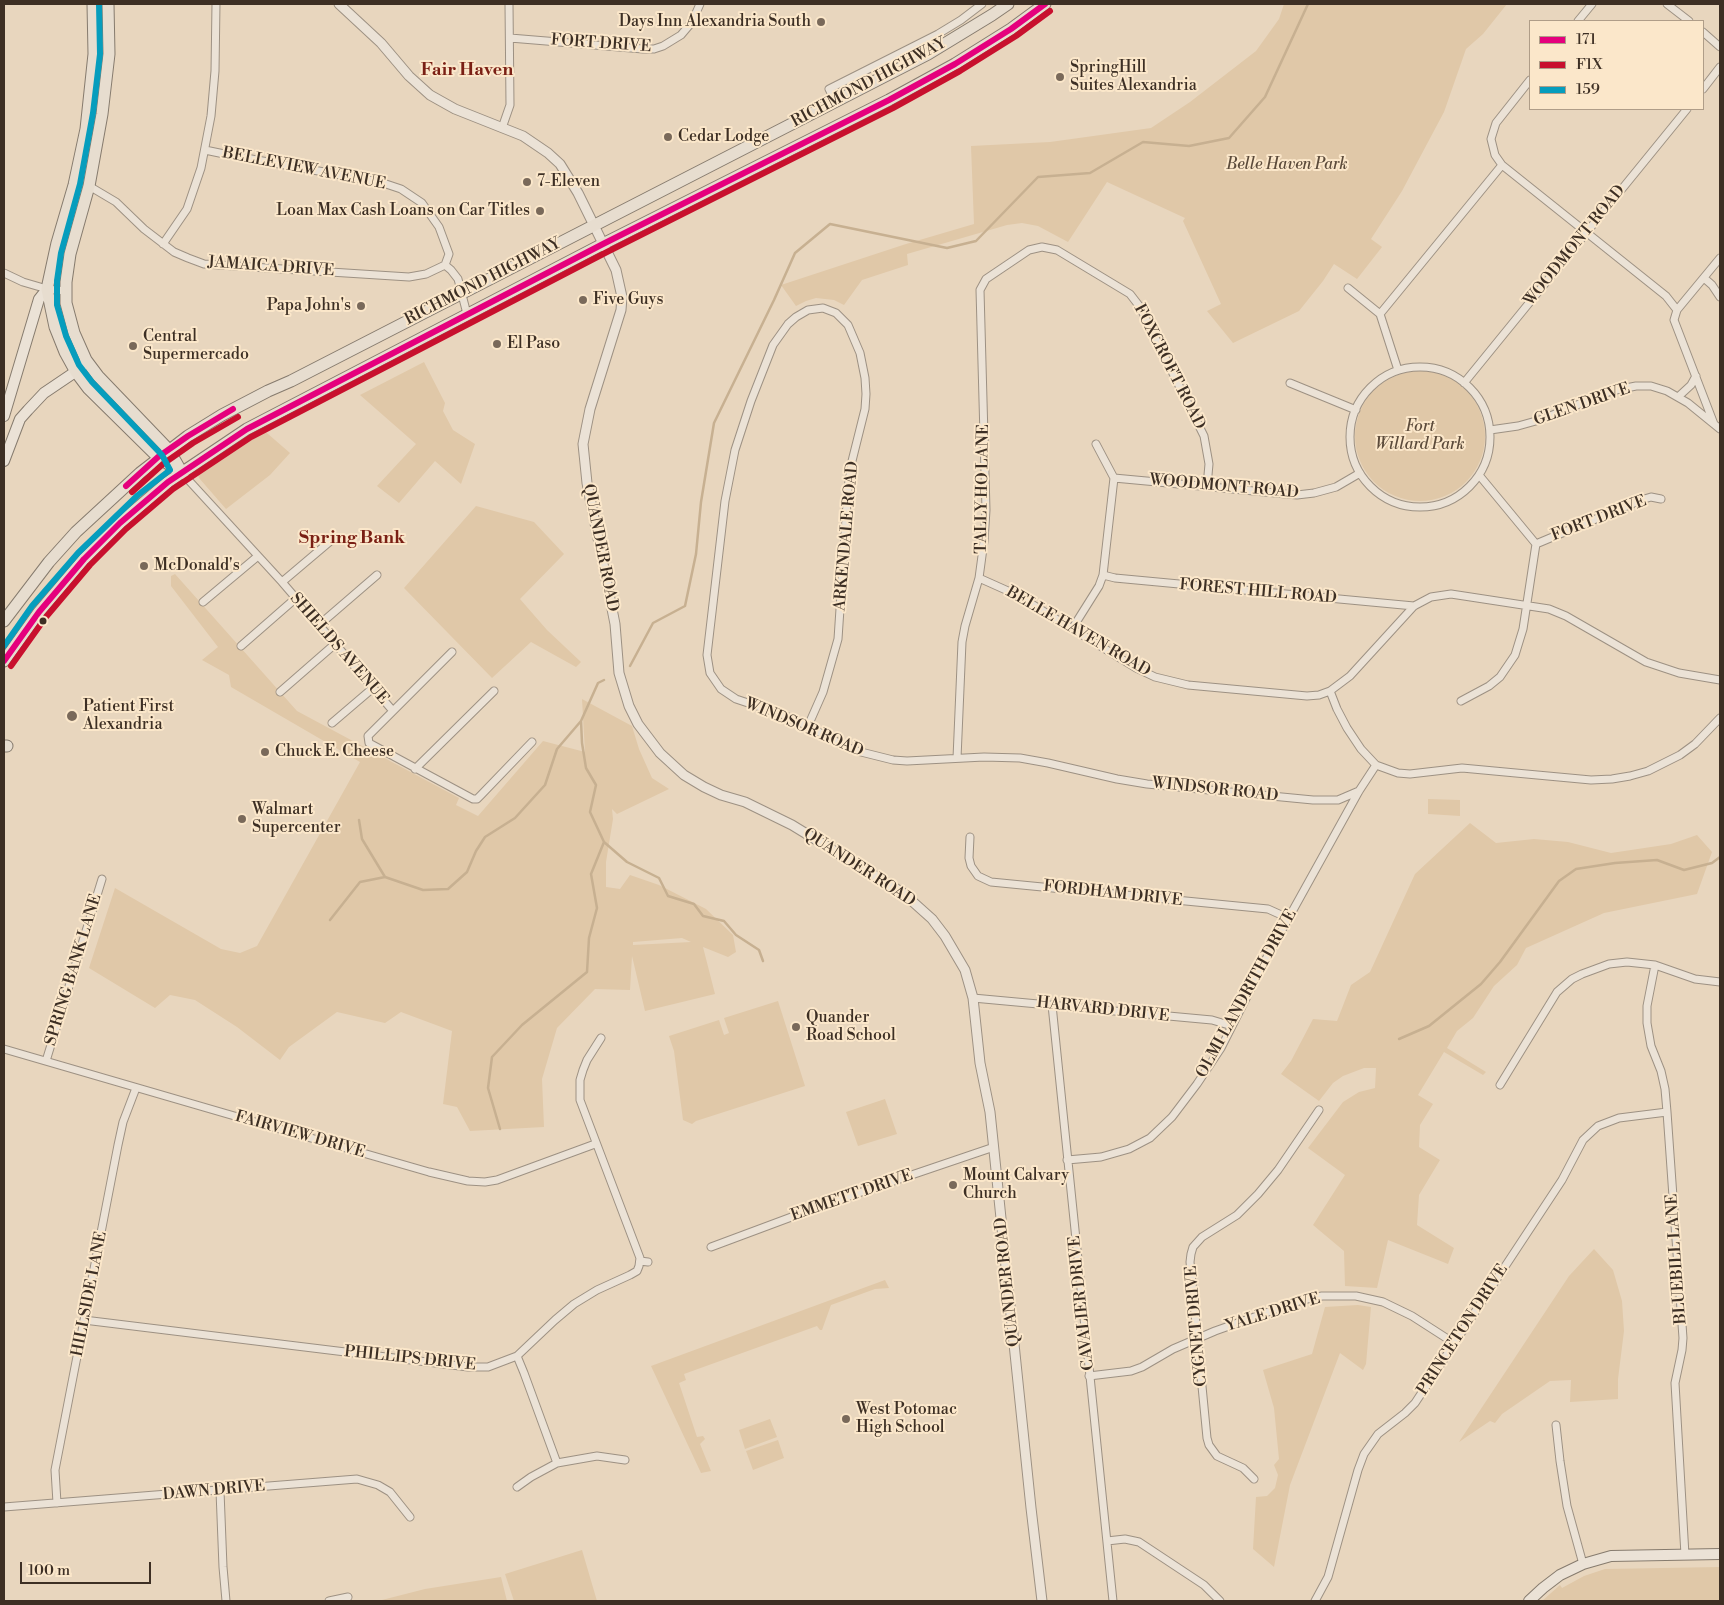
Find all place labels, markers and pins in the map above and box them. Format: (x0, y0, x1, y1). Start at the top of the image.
place label: Days Inn Alexandria South (619, 12, 811, 32)
marker: Days Inn Alexandria South (815, 16, 827, 28)
place label: SpringHill Suites Alexandria (1070, 58, 1197, 96)
marker: SpringHill Suites Alexandria (1054, 71, 1066, 83)
place label: Cedar Lodge (678, 127, 769, 147)
marker: Cedar Lodge (662, 131, 674, 143)
place label: 7-Eleven (537, 172, 600, 192)
marker: 7-Eleven (521, 176, 533, 188)
place label: Loan Max Cash Loans on Car Titles (276, 201, 530, 221)
marker: Loan Max Cash Loans on Car Titles (534, 205, 546, 217)
place label: Five Guys (593, 290, 663, 310)
marker: Five Guys (577, 294, 589, 306)
place label: Papa John's (267, 296, 351, 316)
marker: Papa John's (355, 300, 367, 312)
place label: Central Supermercado (143, 327, 249, 365)
place label: El Paso (507, 334, 560, 354)
marker: El Paso (491, 338, 503, 350)
marker: Central Supermercado (127, 340, 139, 352)
place label: McDonald's (154, 556, 240, 576)
marker: McDonald's (138, 560, 150, 572)
unlabelled marker (38, 616, 48, 626)
place label: Patient First Alexandria (83, 697, 174, 735)
marker: Patient First Alexandria (65, 709, 79, 723)
place label: Chuck E. Cheese (275, 742, 394, 762)
marker: Chuck E. Cheese (259, 746, 271, 758)
place label: Walmart Supercenter (252, 800, 341, 838)
marker: Walmart Supercenter (236, 813, 248, 825)
place label: Quander Road School (806, 1008, 896, 1046)
marker: Quander Road School (790, 1021, 802, 1033)
place label: Mount Calvary Church (963, 1166, 1069, 1204)
marker: Mount Calvary Church (947, 1179, 959, 1191)
place label: West Potomac High School (856, 1400, 957, 1438)
marker: West Potomac High School (840, 1413, 852, 1425)

